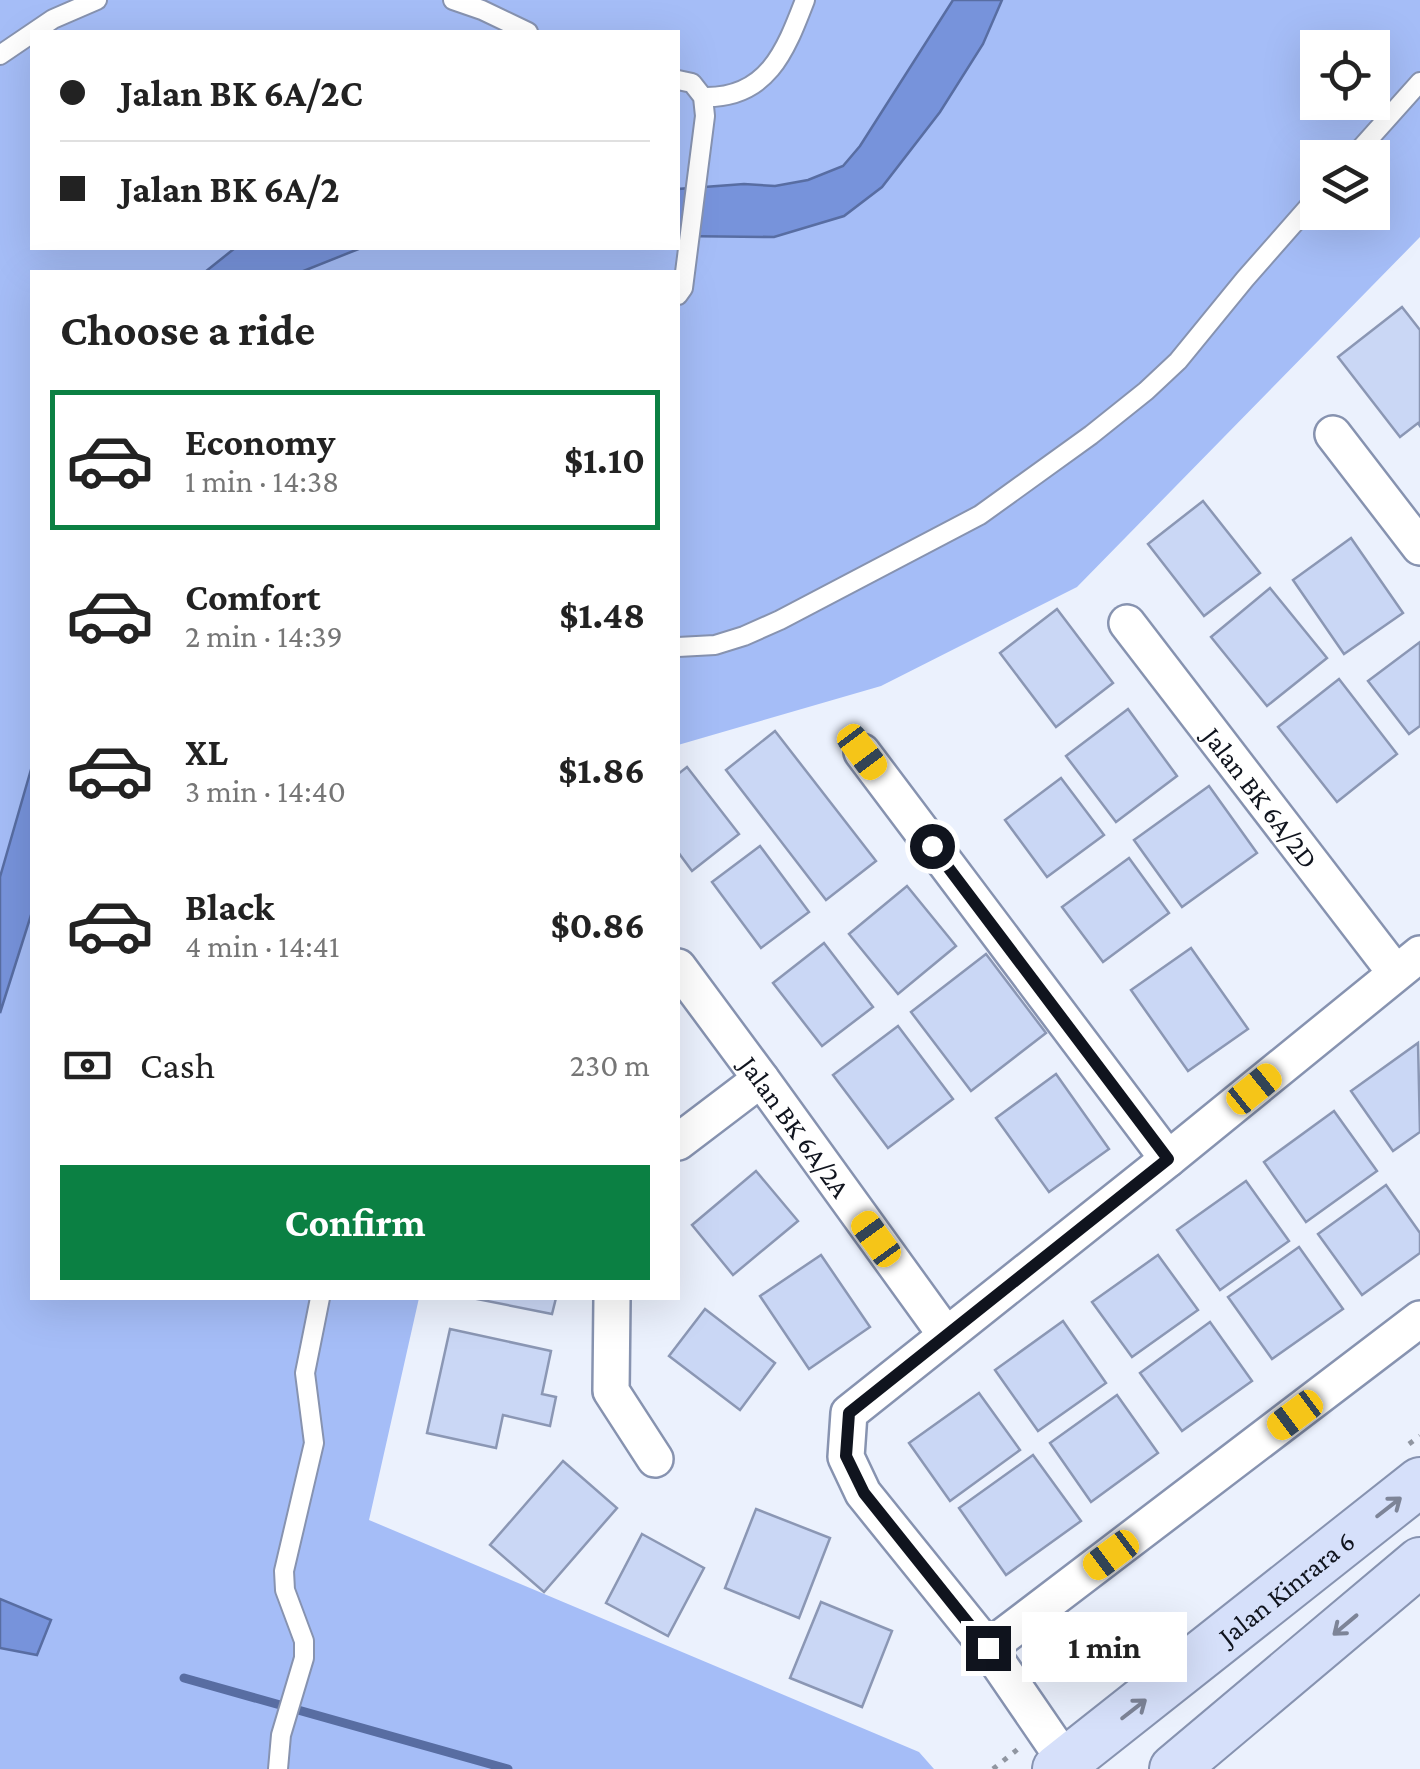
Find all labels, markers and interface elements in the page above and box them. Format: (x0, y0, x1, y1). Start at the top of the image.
map controls (1300, 30, 1390, 230)
button: locate (1300, 30, 1390, 120)
text: Jalan BK 6A/2C (120, 72, 363, 114)
button: layers (1300, 140, 1390, 230)
text: Jalan BK 6A/2 (120, 168, 340, 210)
text: Choose a ride (60, 305, 315, 355)
icon: car (65, 415, 155, 505)
text: Economy (185, 421, 335, 463)
text: $1.10 (564, 439, 645, 481)
text: 1 min · 14:38 (185, 463, 339, 499)
icon: car (65, 570, 155, 660)
text: Comfort (185, 576, 321, 618)
text: $1.48 (559, 594, 645, 636)
text: 2 min · 14:39 (185, 618, 343, 654)
car (832, 719, 892, 785)
street label: Jalan BK 6A/2D (1195, 719, 1325, 875)
icon: car (65, 725, 155, 815)
text: XL (185, 731, 228, 773)
text: $1.86 (558, 749, 645, 791)
text: 3 min · 14:40 (185, 773, 346, 809)
route start (910, 824, 955, 869)
icon: car (65, 880, 155, 970)
text: Black (185, 886, 274, 928)
text: $0.86 (550, 904, 645, 946)
text: 4 min · 14:41 (185, 928, 340, 964)
icon: cash (60, 1038, 115, 1093)
text: Cash (140, 1044, 215, 1086)
text: 230 m (570, 1047, 650, 1083)
street label: Jalan BK 6A/2A (732, 1048, 856, 1204)
car (1221, 1058, 1287, 1120)
button: Confirm (60, 1165, 650, 1280)
car (846, 1206, 906, 1272)
car (1262, 1385, 1328, 1445)
one-way arrow (1375, 1496, 1401, 1518)
car (1078, 1525, 1144, 1585)
street label: Jalan Kinrara 6 (1210, 1525, 1361, 1653)
callout: 1 min (1023, 1613, 1188, 1683)
one-way arrow (1333, 1613, 1359, 1635)
route end (966, 1626, 1011, 1671)
text: 1 min (1068, 1629, 1141, 1665)
one-way arrow (1120, 1699, 1147, 1720)

